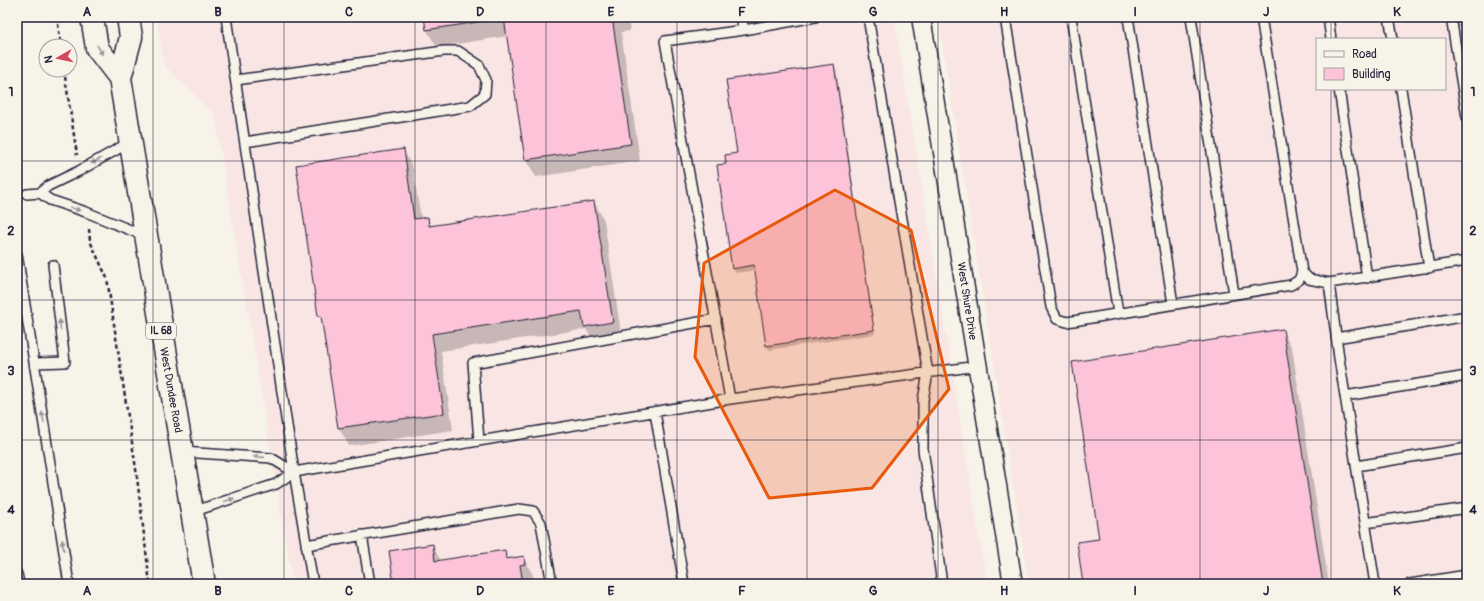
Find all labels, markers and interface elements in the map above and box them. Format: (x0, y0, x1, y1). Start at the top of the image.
text: A (83, 4, 92, 20)
text: B (214, 4, 222, 20)
text: C (345, 4, 353, 20)
text: D (476, 4, 484, 20)
text: E (608, 4, 615, 20)
text: F (738, 4, 746, 20)
text: G (869, 4, 878, 20)
text: H (1000, 4, 1008, 20)
text: I (1133, 4, 1137, 20)
text: J (1263, 4, 1269, 20)
text: K (1393, 4, 1401, 20)
north arrow (38, 38, 78, 78)
legend (1316, 38, 1446, 90)
one-way arrow (96, 44, 103, 56)
text: Road (1352, 47, 1377, 62)
text: N (42, 54, 56, 64)
text: Building (1352, 67, 1391, 82)
text: 1 (8, 84, 14, 100)
text: 1 (1470, 84, 1476, 100)
one-way arrow (90, 158, 102, 165)
one-way arrow (69, 206, 81, 212)
text: 2 (7, 223, 15, 239)
text: 2 (1469, 223, 1477, 239)
street label: West Shure Drive (954, 261, 980, 341)
one-way arrow (57, 318, 63, 331)
road number: IL 68 (146, 323, 176, 339)
street label: West Dundee Road (157, 346, 185, 434)
text: 3 (7, 363, 15, 379)
text: 3 (1469, 363, 1477, 379)
one-way arrow (40, 411, 46, 423)
one-way arrow (253, 453, 265, 460)
one-way arrow (223, 497, 235, 503)
text: 4 (7, 502, 15, 518)
text: 4 (1469, 502, 1477, 518)
one-way arrow (60, 539, 66, 552)
text: A (83, 583, 92, 599)
text: B (214, 583, 222, 599)
text: C (345, 583, 353, 599)
text: D (476, 583, 484, 599)
text: E (608, 583, 615, 599)
text: F (738, 583, 746, 599)
text: G (869, 583, 878, 599)
text: H (1000, 583, 1008, 599)
text: I (1133, 583, 1137, 599)
text: J (1263, 583, 1269, 599)
text: K (1393, 583, 1401, 599)

